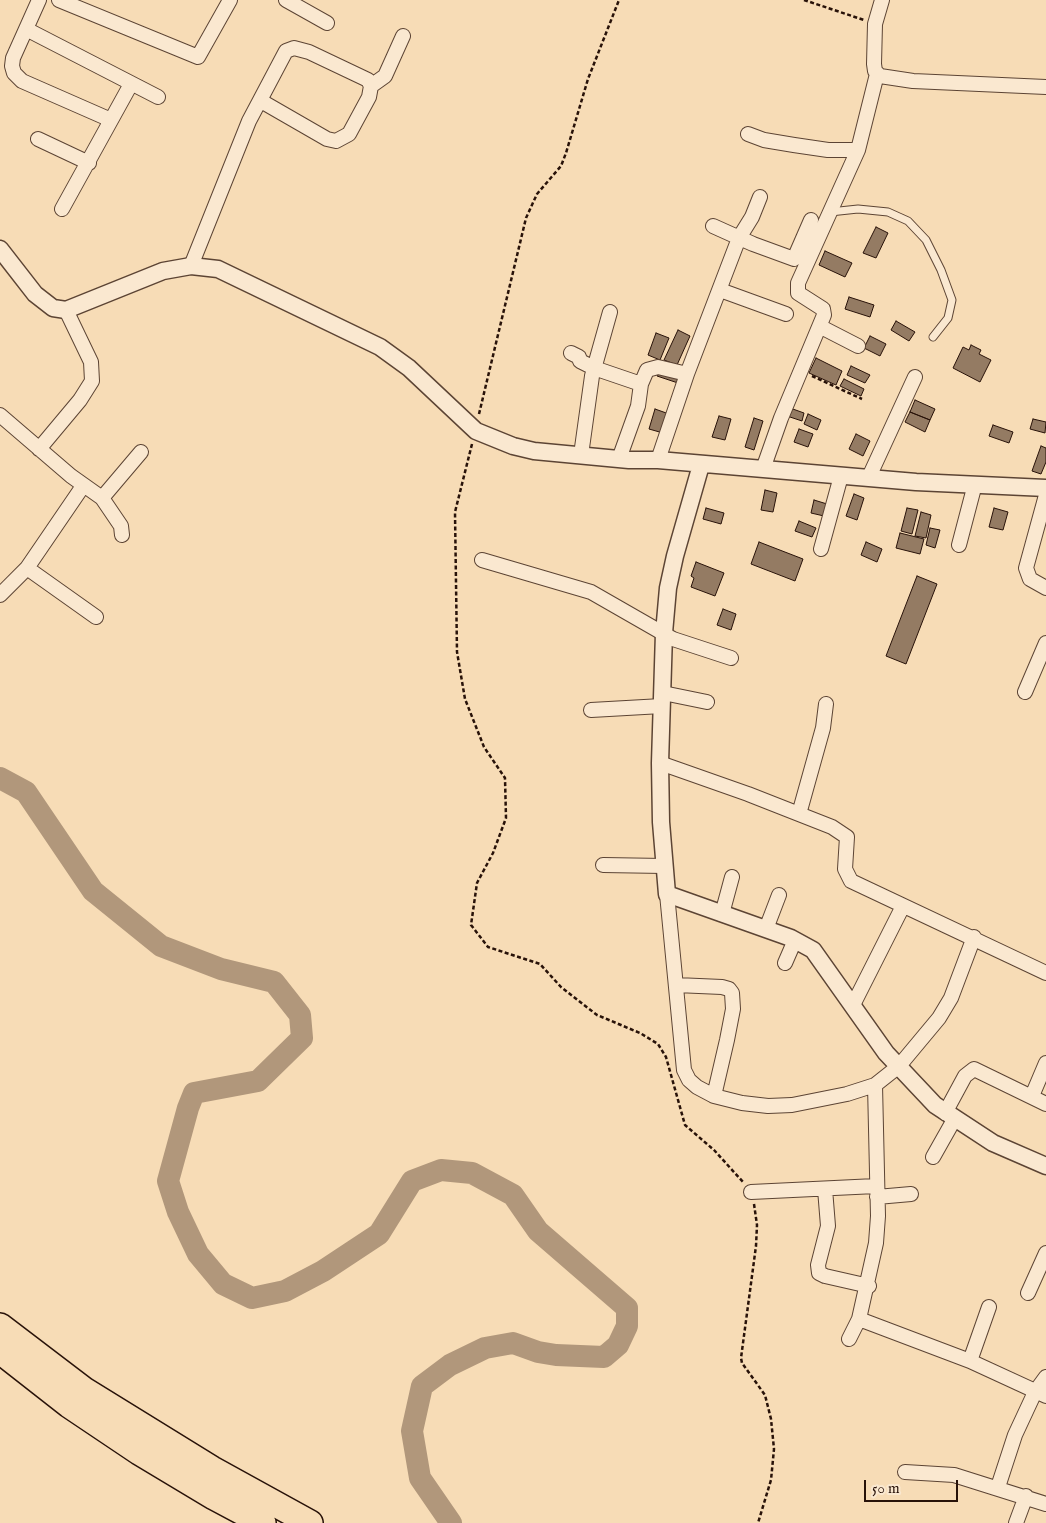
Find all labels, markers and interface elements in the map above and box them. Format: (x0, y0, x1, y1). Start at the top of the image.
scale bar (866, 1470, 960, 1502)
text: 50 m (872, 1479, 900, 1498)

